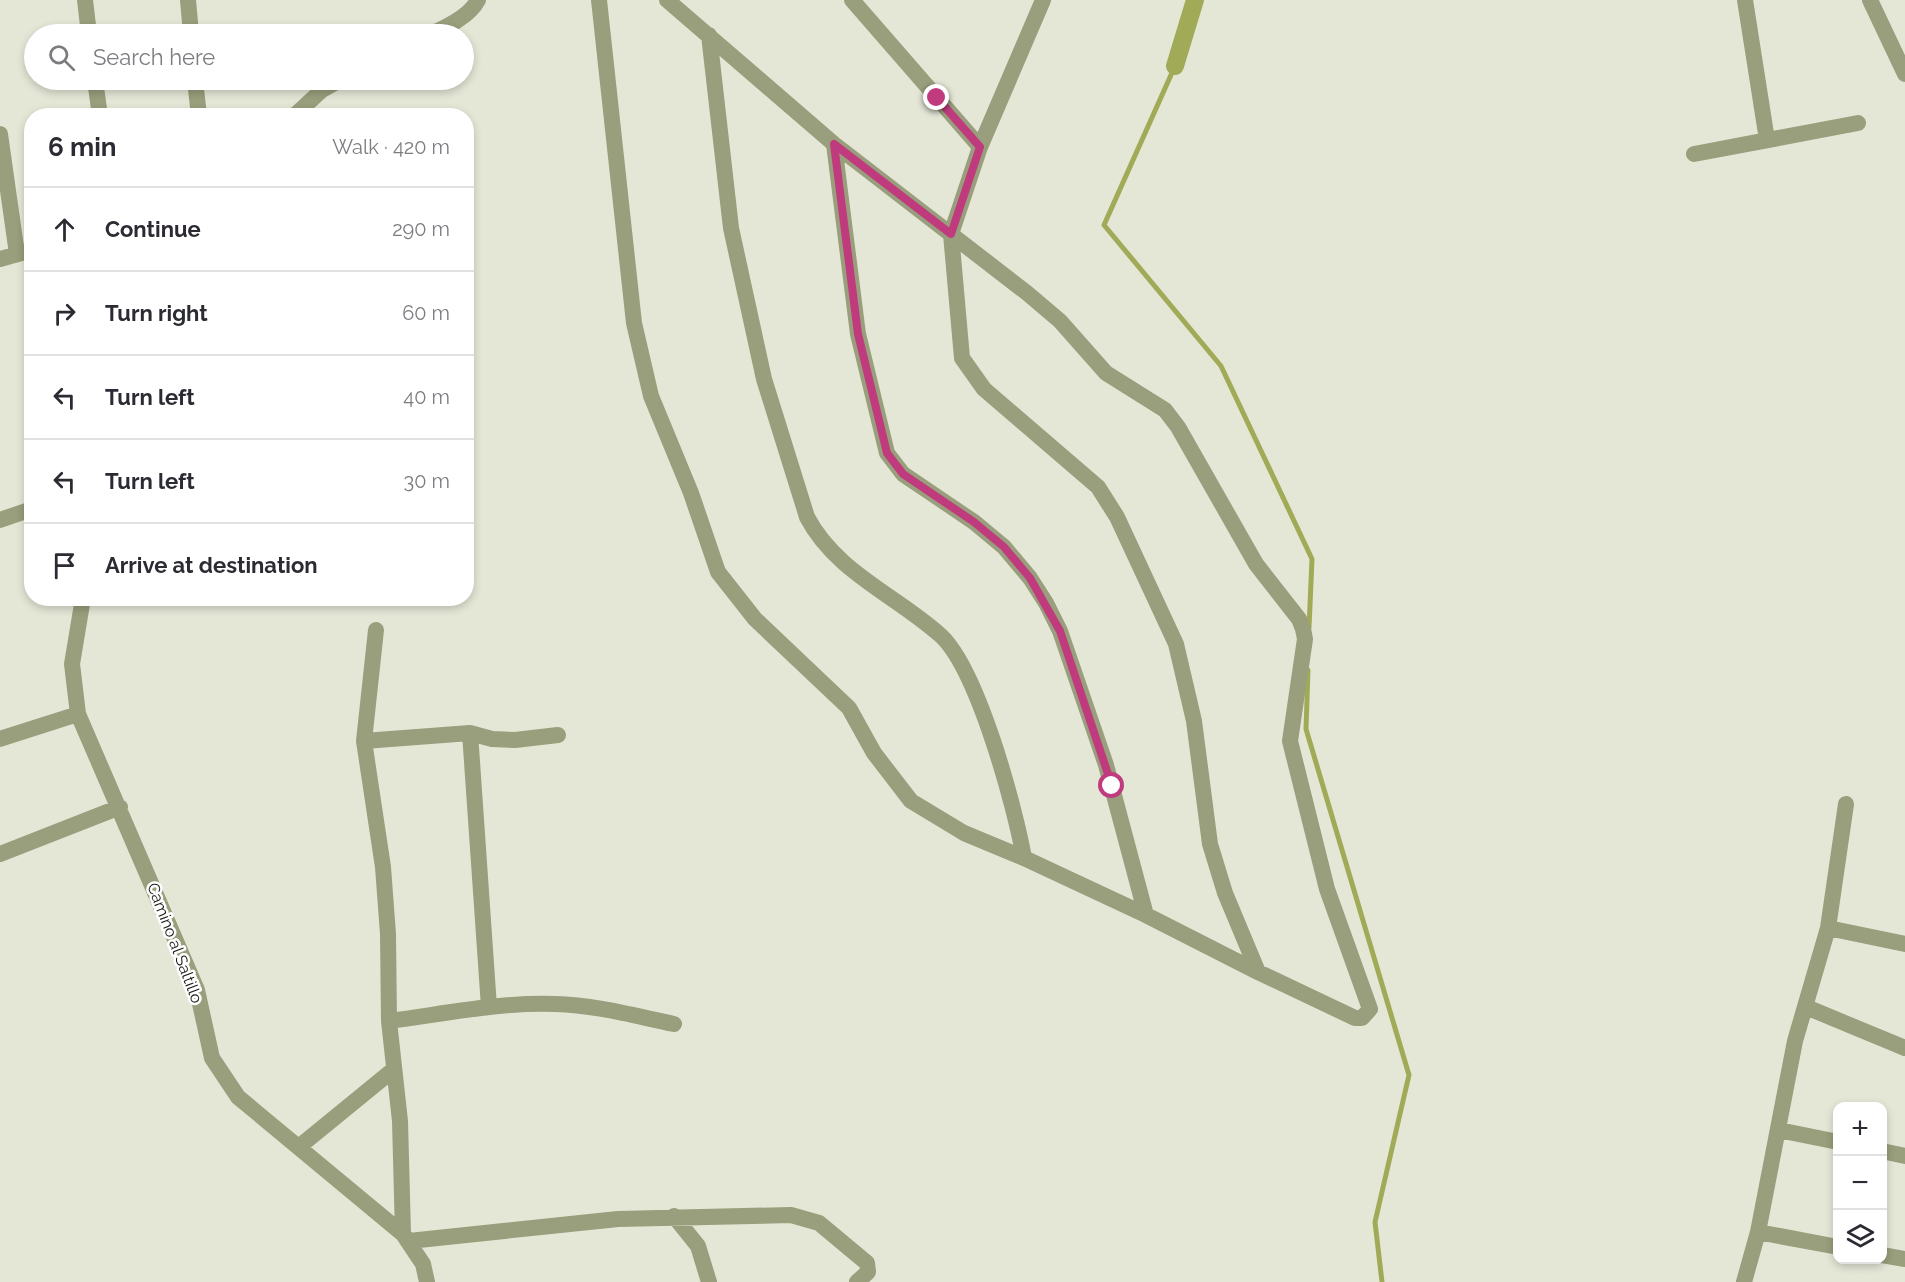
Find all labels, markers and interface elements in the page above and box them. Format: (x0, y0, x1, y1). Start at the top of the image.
search box (24, 24, 474, 90)
icon: search (45, 41, 78, 74)
text: Search here (93, 44, 215, 70)
route end (923, 84, 949, 110)
text: 6 min (48, 132, 117, 162)
text: Walk · 420 m (332, 135, 450, 159)
icon: ahead (48, 213, 81, 246)
text: Continue (105, 216, 201, 242)
text: 290 m (392, 217, 450, 241)
icon: right (48, 297, 81, 330)
text: Turn right (105, 300, 208, 326)
text: 60 m (402, 301, 450, 325)
icon: left (48, 381, 81, 414)
text: Turn left (105, 384, 195, 410)
text: 40 m (403, 385, 450, 409)
icon: left (48, 465, 81, 498)
text: Turn left (105, 468, 195, 494)
text: 30 m (404, 469, 450, 493)
icon: arrive (48, 549, 81, 582)
text: Arrive at destination (105, 552, 318, 578)
route start (1098, 772, 1124, 798)
street label: Camino al Saltillo (143, 880, 207, 1006)
map controls (1833, 1102, 1887, 1264)
button: + (1833, 1102, 1887, 1156)
button: − (1833, 1156, 1887, 1210)
button: layers (1833, 1210, 1887, 1264)

